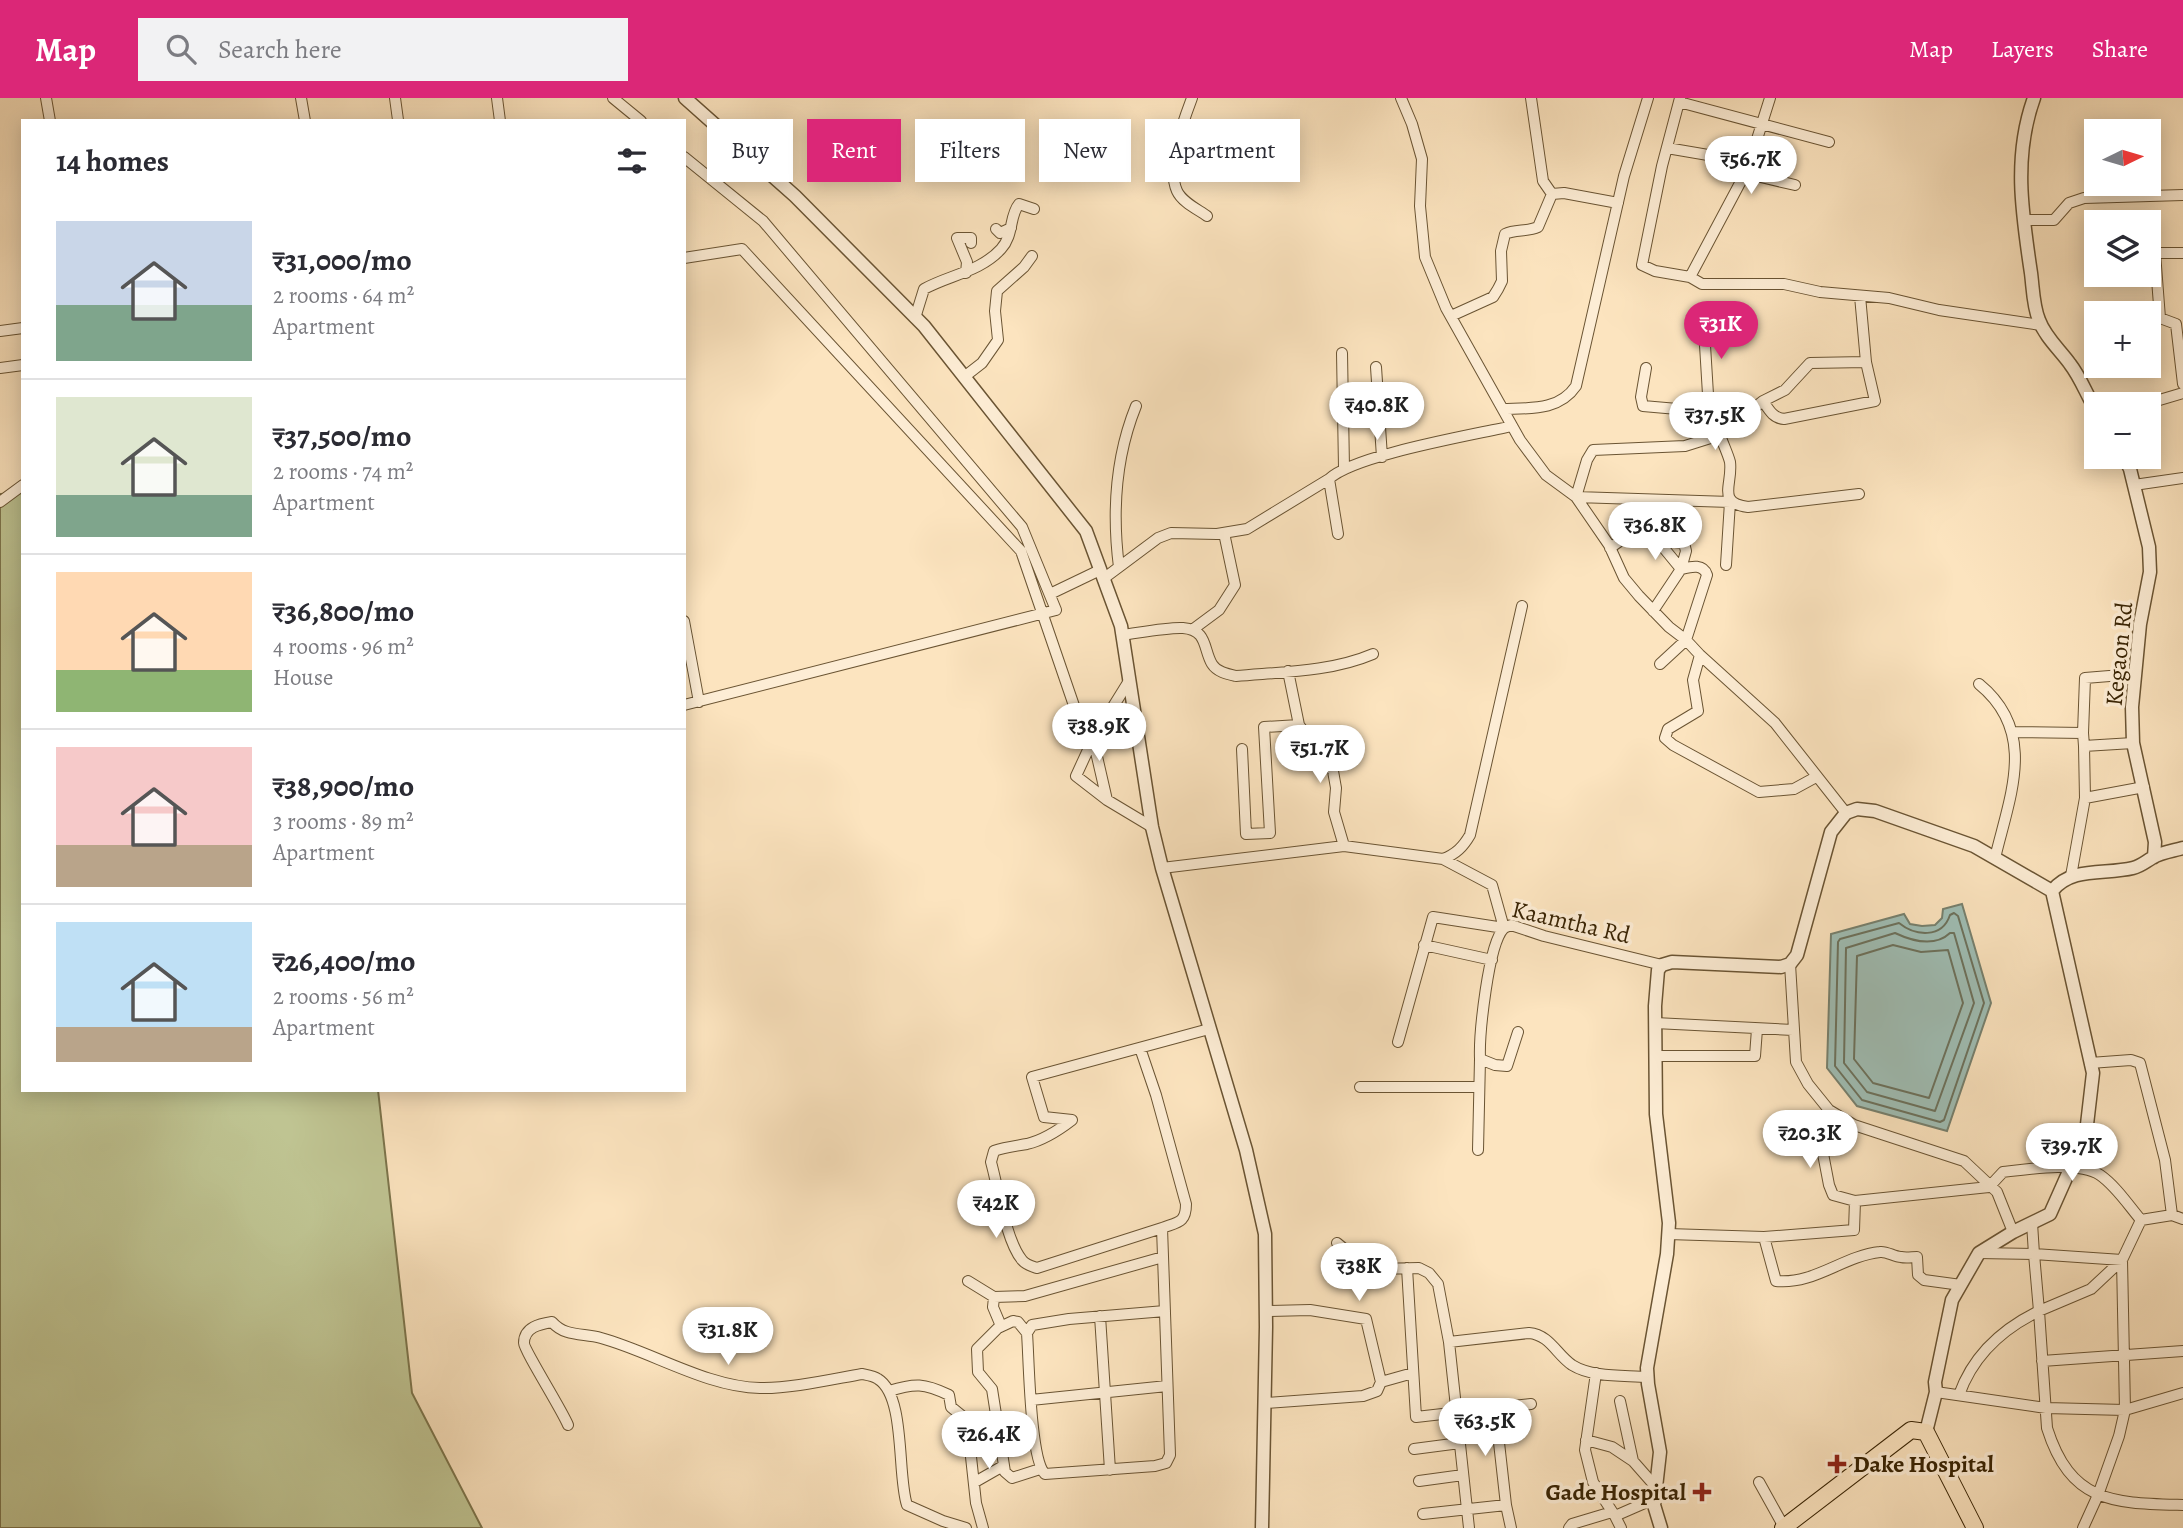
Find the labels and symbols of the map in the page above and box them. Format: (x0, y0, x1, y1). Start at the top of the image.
north arrow (2084, 119, 2161, 196)
pin: ₹56.7K (1694, 136, 1808, 196)
pin: ₹31K (1680, 302, 1762, 361)
pin: ₹40.8K (1320, 382, 1434, 442)
pin: ₹37.5K (1658, 392, 1772, 452)
pin: ₹36.8K (1598, 503, 1712, 562)
street label: Kegaon Rd (2098, 600, 2140, 708)
pin: ₹38.9K (1042, 704, 1156, 763)
pin: ₹51.7K (1263, 726, 1377, 785)
street label: Kaamtha Rd (1509, 893, 1633, 951)
pin: ₹20.3K (1753, 1110, 1867, 1170)
pin: ₹39.7K (2015, 1124, 2129, 1183)
pin: ₹42K (955, 1180, 1037, 1240)
pin: ₹38K (1318, 1244, 1400, 1303)
pin: ₹31.8K (671, 1308, 785, 1367)
pin: ₹63.5K (1428, 1398, 1542, 1458)
pin: ₹26.4K (932, 1412, 1046, 1471)
place label: Dake Hospital (1853, 1448, 1994, 1480)
marker: Dake Hospital (1827, 1454, 1847, 1474)
place label: Gade Hospital (1545, 1476, 1687, 1508)
marker: Gade Hospital (1692, 1482, 1712, 1502)

